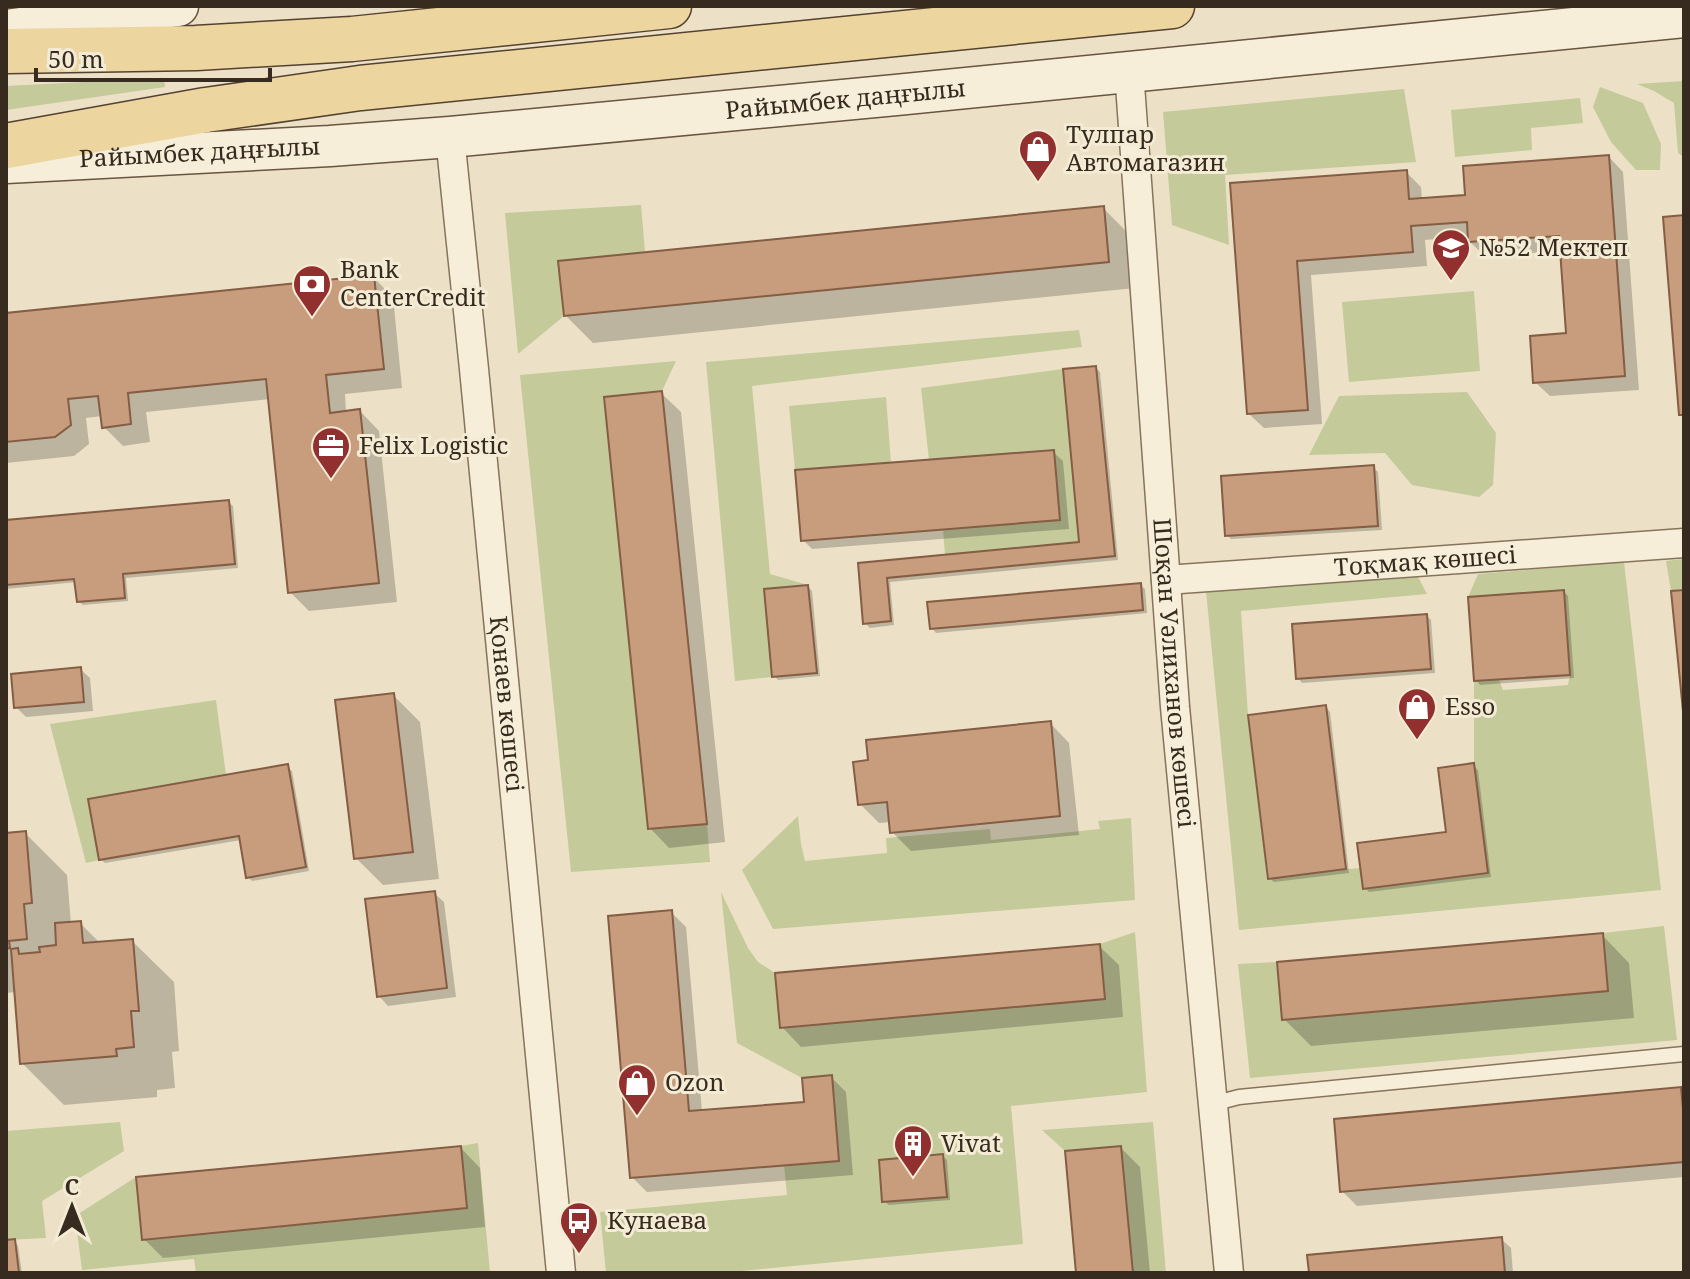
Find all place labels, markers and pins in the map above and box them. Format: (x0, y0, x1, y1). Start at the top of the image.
place label: Тулпар Автомагазин (1066, 117, 1225, 178)
shop icon: Тулпар Автомагазин (1017, 128, 1059, 183)
school or university icon: №52 Мектеп (1430, 227, 1472, 282)
place label: №52 Мектеп (1479, 230, 1628, 263)
place label: Bank CenterCredit (340, 252, 485, 313)
bank icon: Bank CenterCredit (291, 263, 333, 318)
office icon: Felix Logistic (310, 425, 352, 480)
place label: Felix Logistic (359, 428, 508, 461)
shop icon: Esso (1396, 686, 1438, 741)
place label: Esso (1445, 689, 1495, 722)
shop icon: Ozon (616, 1062, 658, 1117)
place label: Ozon (665, 1065, 724, 1098)
building icon: Vivat (892, 1123, 934, 1178)
place label: Vivat (941, 1126, 1001, 1159)
bus stop icon: Кунаева (558, 1200, 600, 1255)
place label: Кунаева (607, 1203, 707, 1236)

